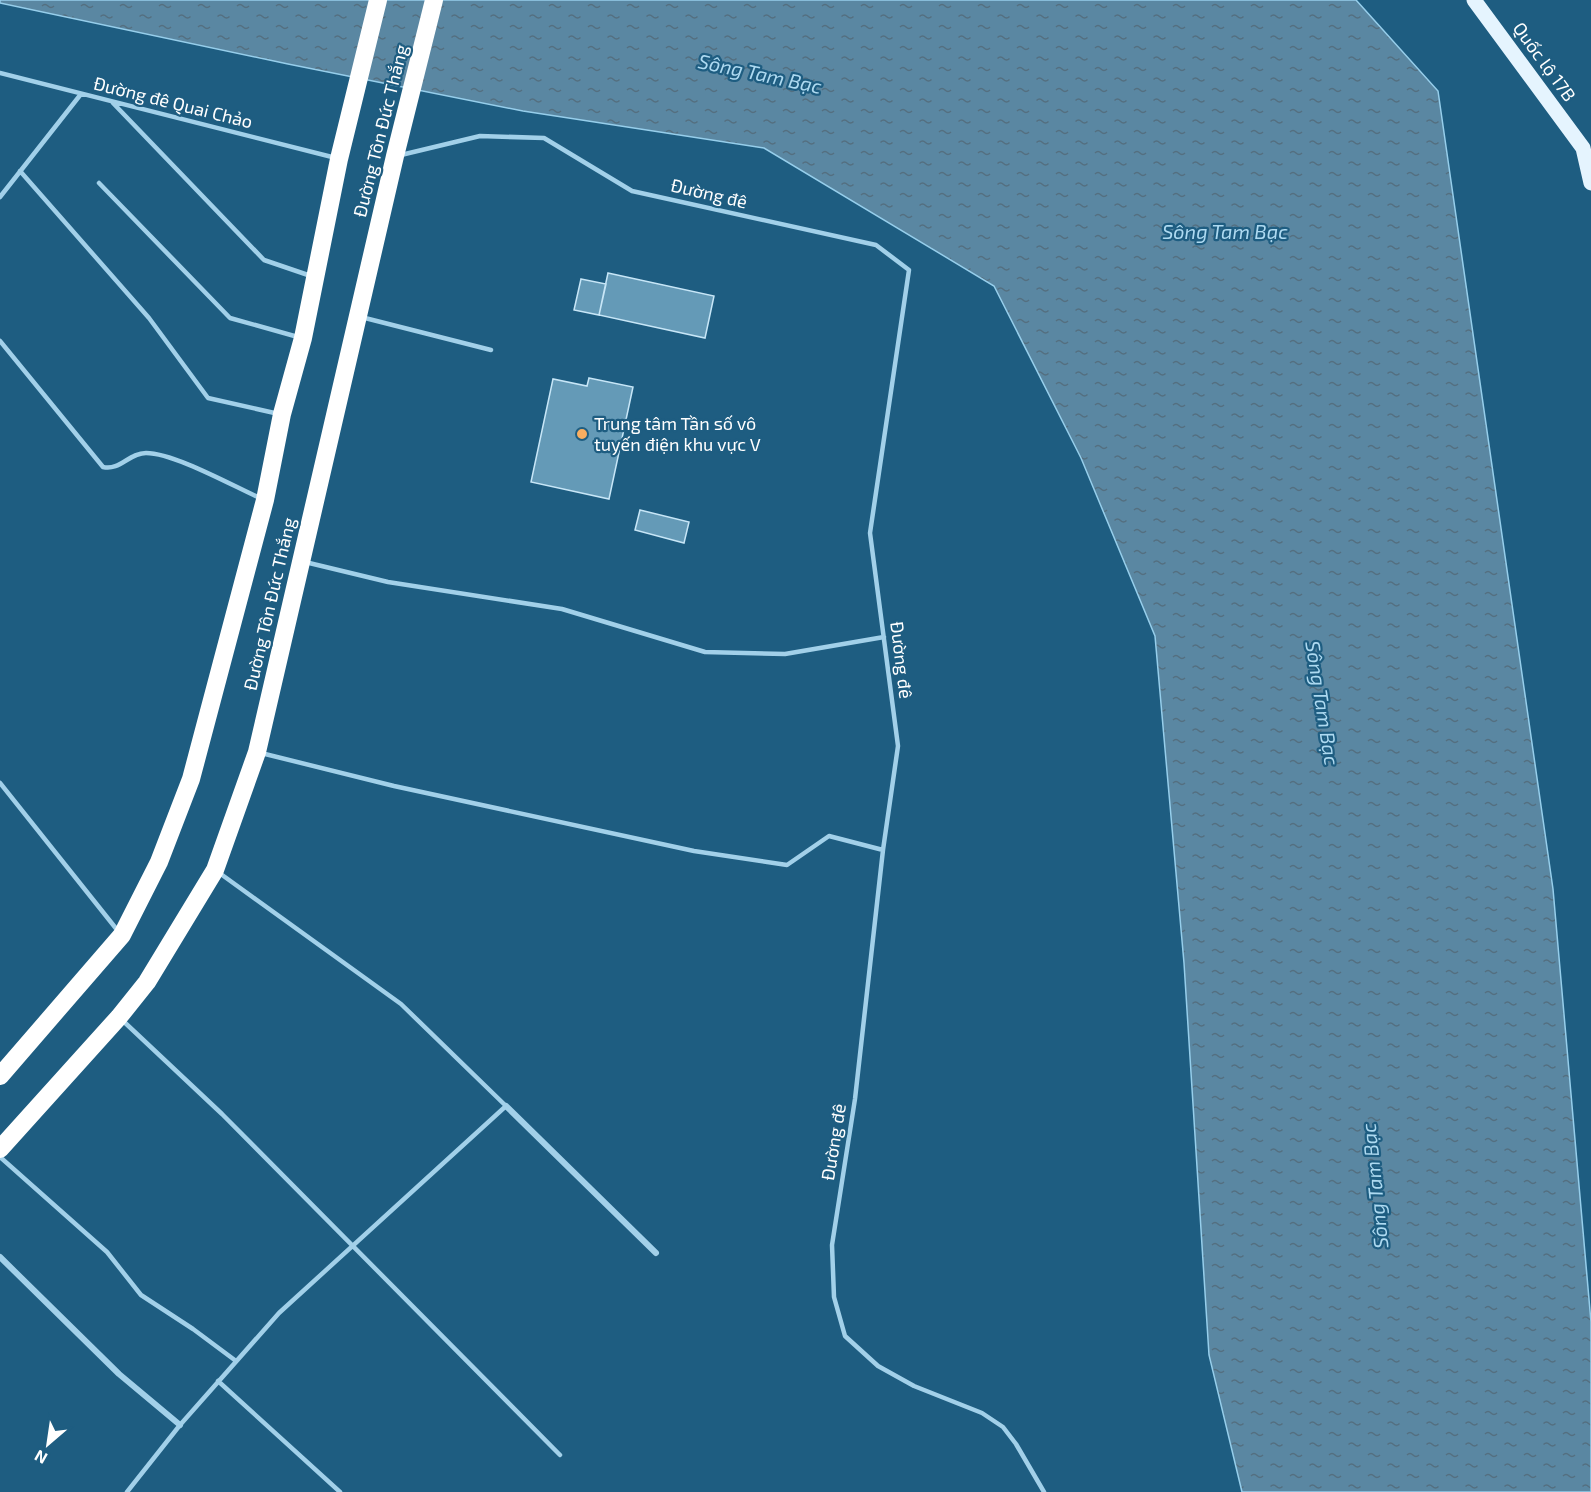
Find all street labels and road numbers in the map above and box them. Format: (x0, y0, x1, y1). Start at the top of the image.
street label: Quốc lộ 17B (1509, 18, 1581, 105)
street label: Đường Tôn Đức Thắng (348, 42, 412, 219)
street label: Đường đê Quai Chảo (91, 72, 255, 132)
street label: Đường đê (669, 174, 750, 212)
street label: Đường Tôn Đức Thắng (238, 515, 300, 692)
street label: Đường đê (886, 620, 918, 700)
street label: Đường đê (816, 1102, 850, 1182)

